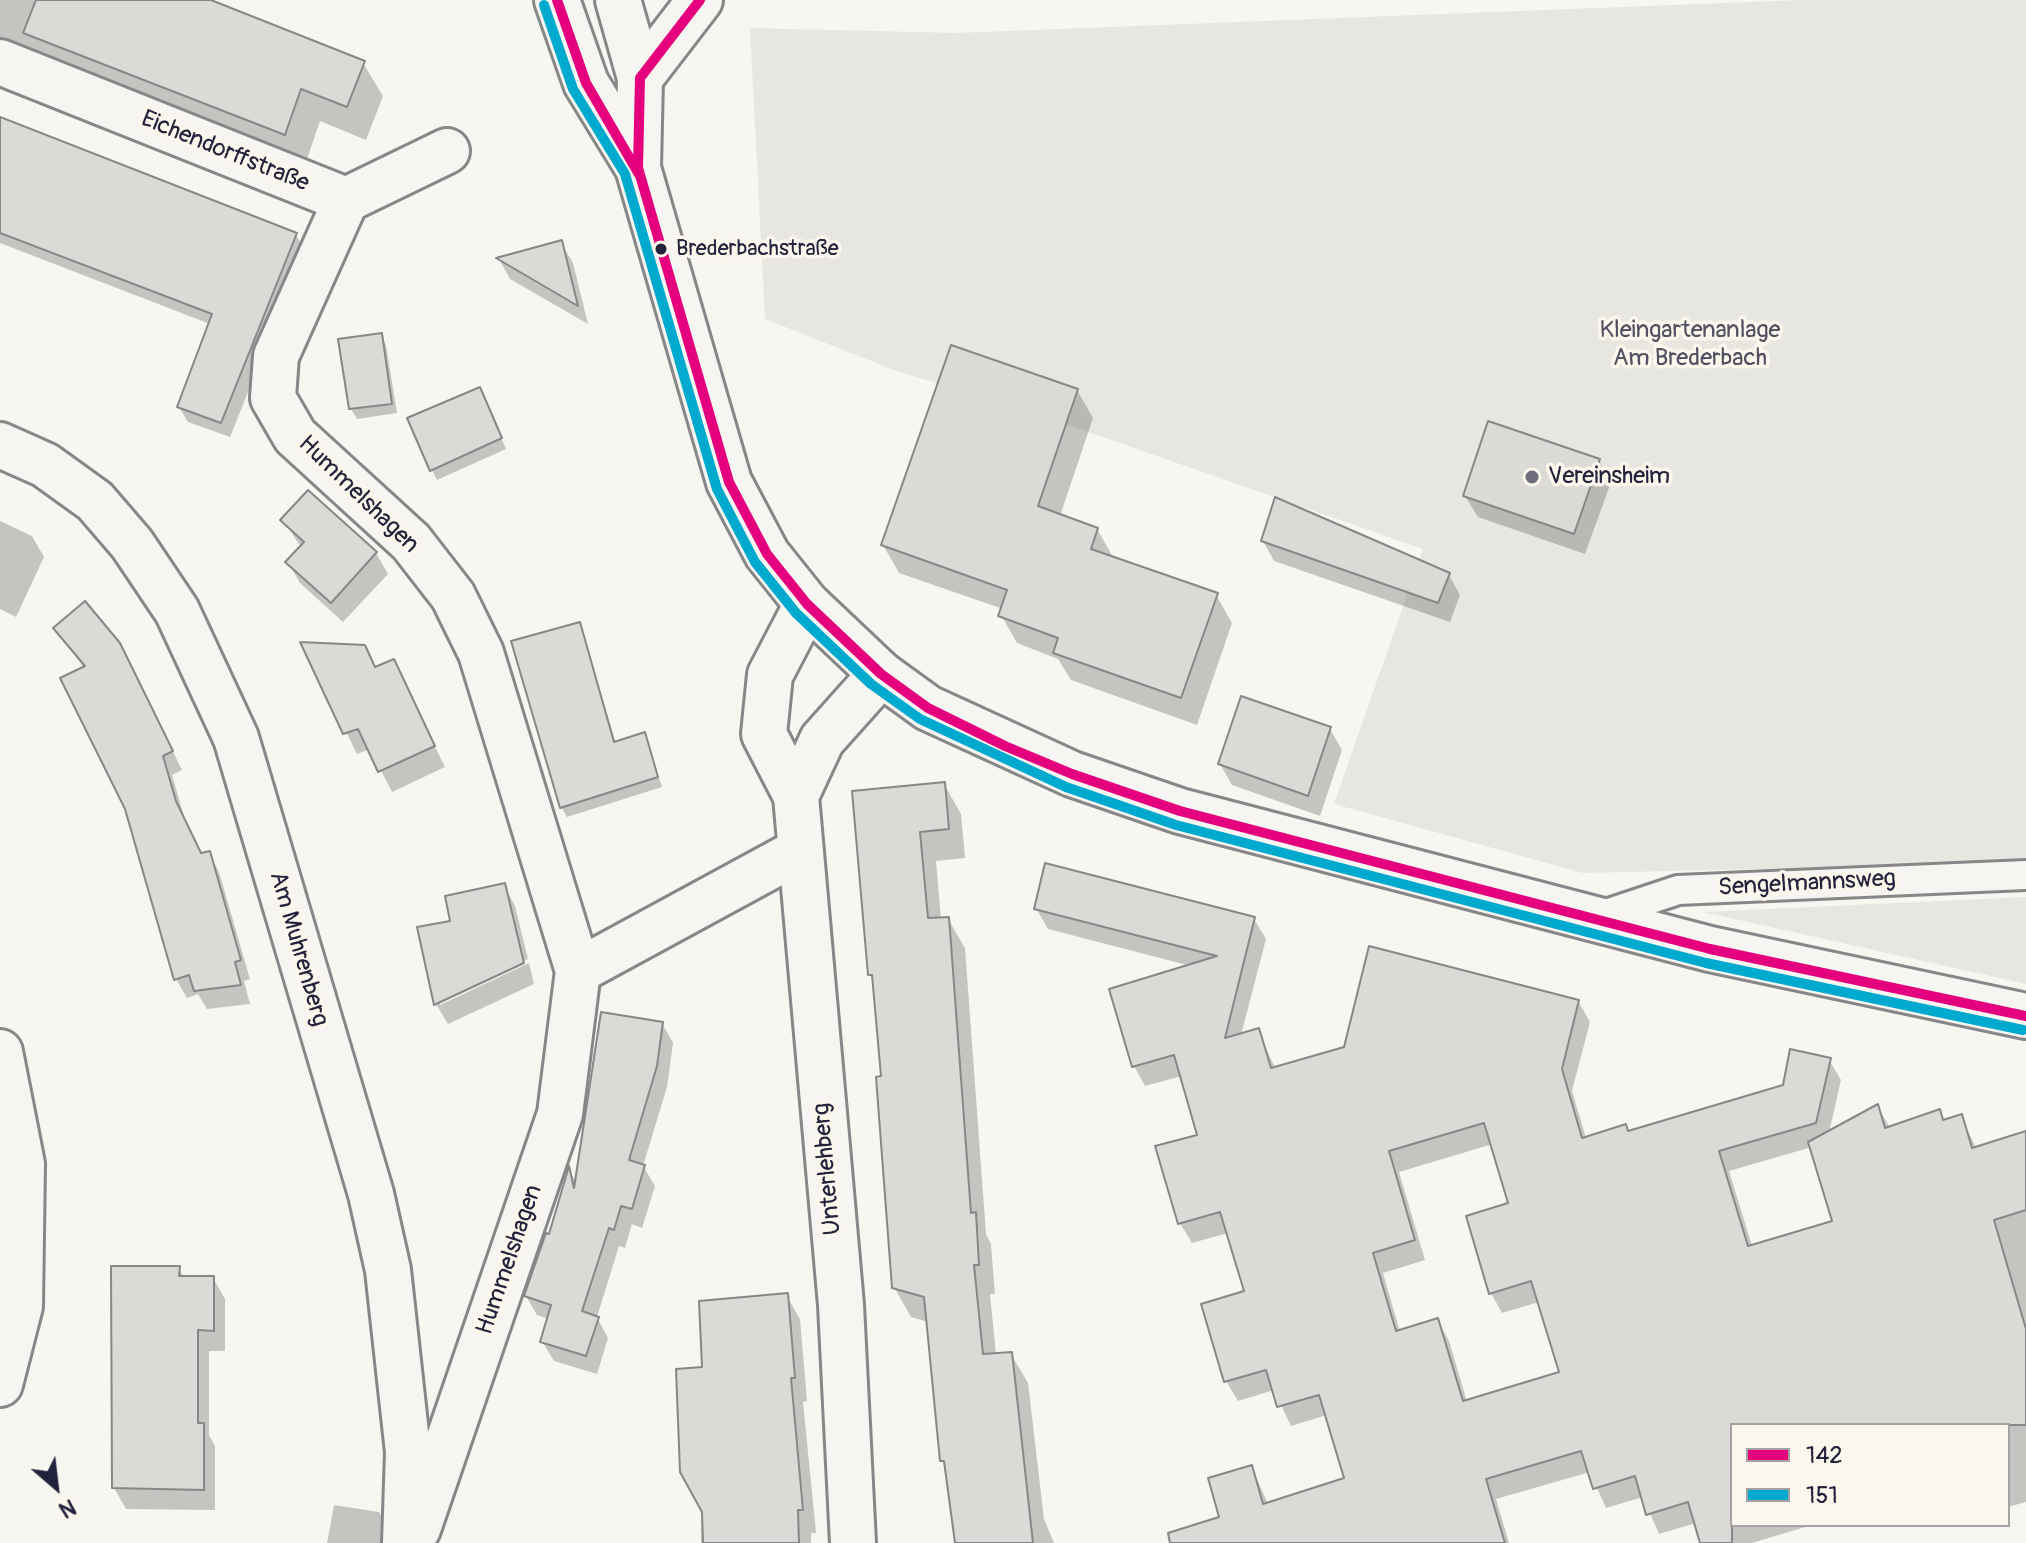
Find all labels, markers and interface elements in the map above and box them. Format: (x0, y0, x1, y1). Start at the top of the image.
street label: Eichendorffstraße (137, 105, 313, 199)
place label: Brederbachstraße (676, 236, 839, 262)
marker: Brederbachstraße (653, 241, 669, 257)
park label: Kleingartenanlage Am Brederbach (1600, 317, 1780, 373)
street label: Hummelshagen (292, 430, 424, 560)
place label: Vereinsheim (1548, 463, 1670, 491)
marker: Vereinsheim (1523, 468, 1541, 486)
street label: Sengelmannsweg (1717, 865, 1897, 903)
street label: Am Muhrenberg (262, 868, 334, 1030)
street label: Unterlehberg (808, 1102, 848, 1236)
street label: Hummelshagen (471, 1181, 549, 1339)
legend (1730, 1423, 2010, 1527)
text: 142 (1806, 1441, 1843, 1470)
north arrow (16, 1447, 96, 1527)
text: 151 (1806, 1481, 1838, 1510)
text: N (54, 1492, 80, 1524)

